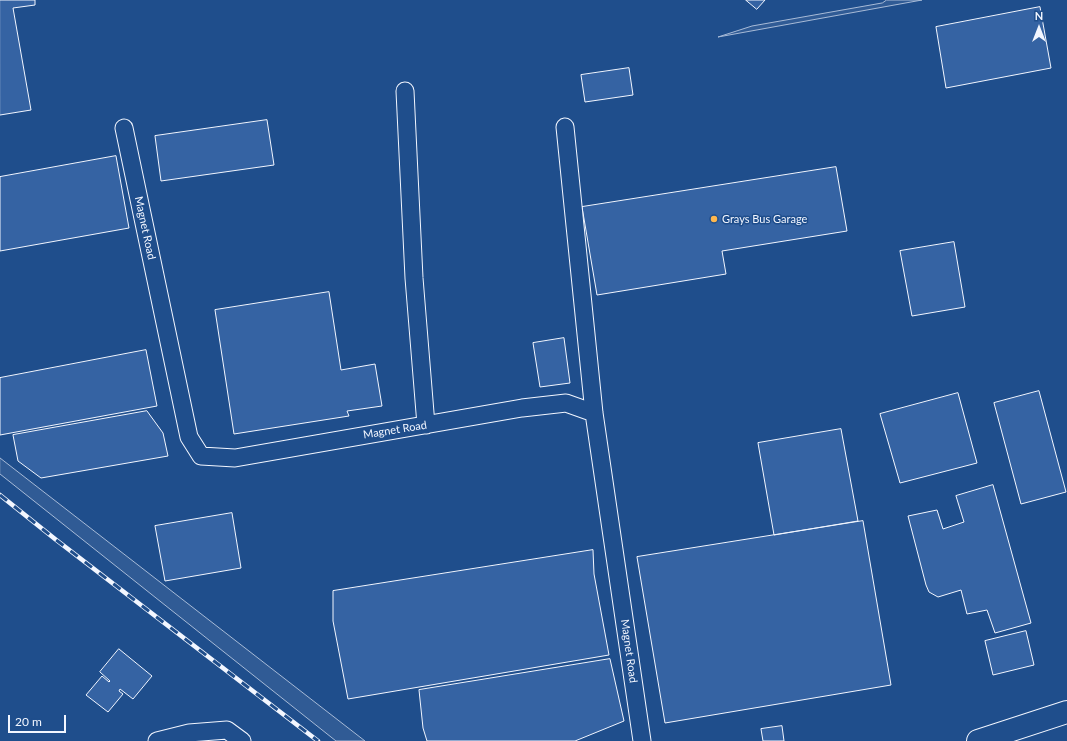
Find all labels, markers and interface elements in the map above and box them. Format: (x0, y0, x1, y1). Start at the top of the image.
north arrow (1019, 8, 1059, 48)
text: N (1035, 9, 1043, 22)
street label: Magnet Road (132, 195, 158, 261)
place label: Grays Bus Garage (722, 212, 807, 226)
marker: Grays Bus Garage (709, 214, 719, 224)
street label: Magnet Road (362, 418, 428, 442)
street label: Magnet Road (618, 618, 640, 684)
scale bar (10, 707, 68, 733)
text: 20 m (15, 714, 42, 729)

